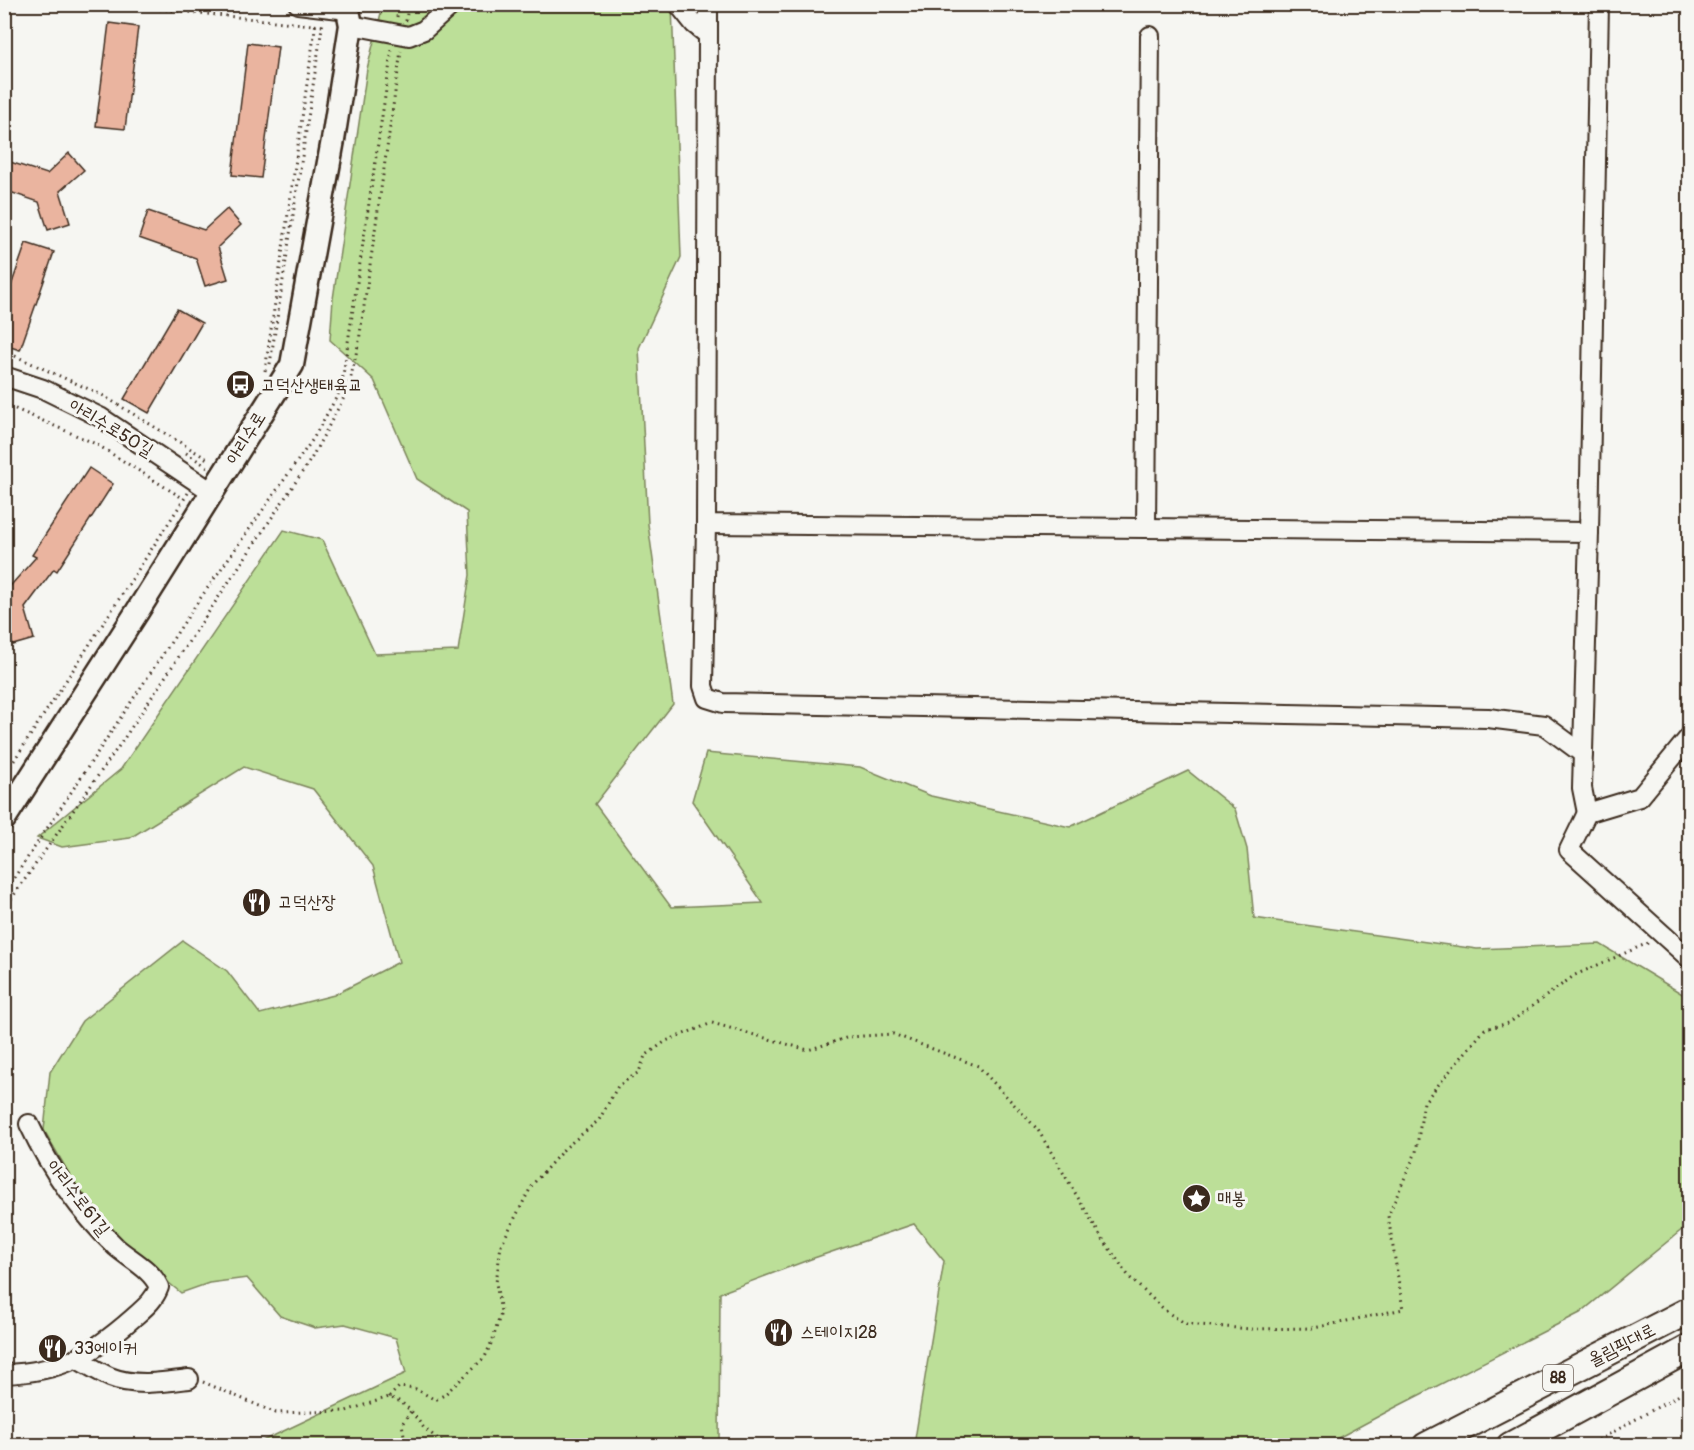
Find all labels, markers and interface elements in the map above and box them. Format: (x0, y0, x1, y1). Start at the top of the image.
bus stop icon: 고덕산생태육교 (224, 369, 256, 401)
place label: 고덕산생태육교 (261, 374, 362, 397)
street label: 아리수로50길 (65, 394, 158, 462)
street label: 아리수로 (221, 407, 271, 469)
restaurant icon: 고덕산장 (241, 886, 273, 918)
place label: 고덕산장 (278, 891, 336, 914)
street label: 아리수로61길 (41, 1155, 115, 1241)
place icon: 매봉 (1180, 1182, 1212, 1214)
place label: 매봉 (1217, 1187, 1246, 1210)
restaurant icon: 스테이지28 (763, 1316, 795, 1348)
street label: 올림픽대로 (1585, 1318, 1659, 1372)
place label: 스테이지28 (800, 1321, 877, 1344)
restaurant icon: 33에이커 (37, 1332, 69, 1364)
place label: 33에이커 (74, 1337, 138, 1360)
road number: 88 (1543, 1365, 1573, 1391)

